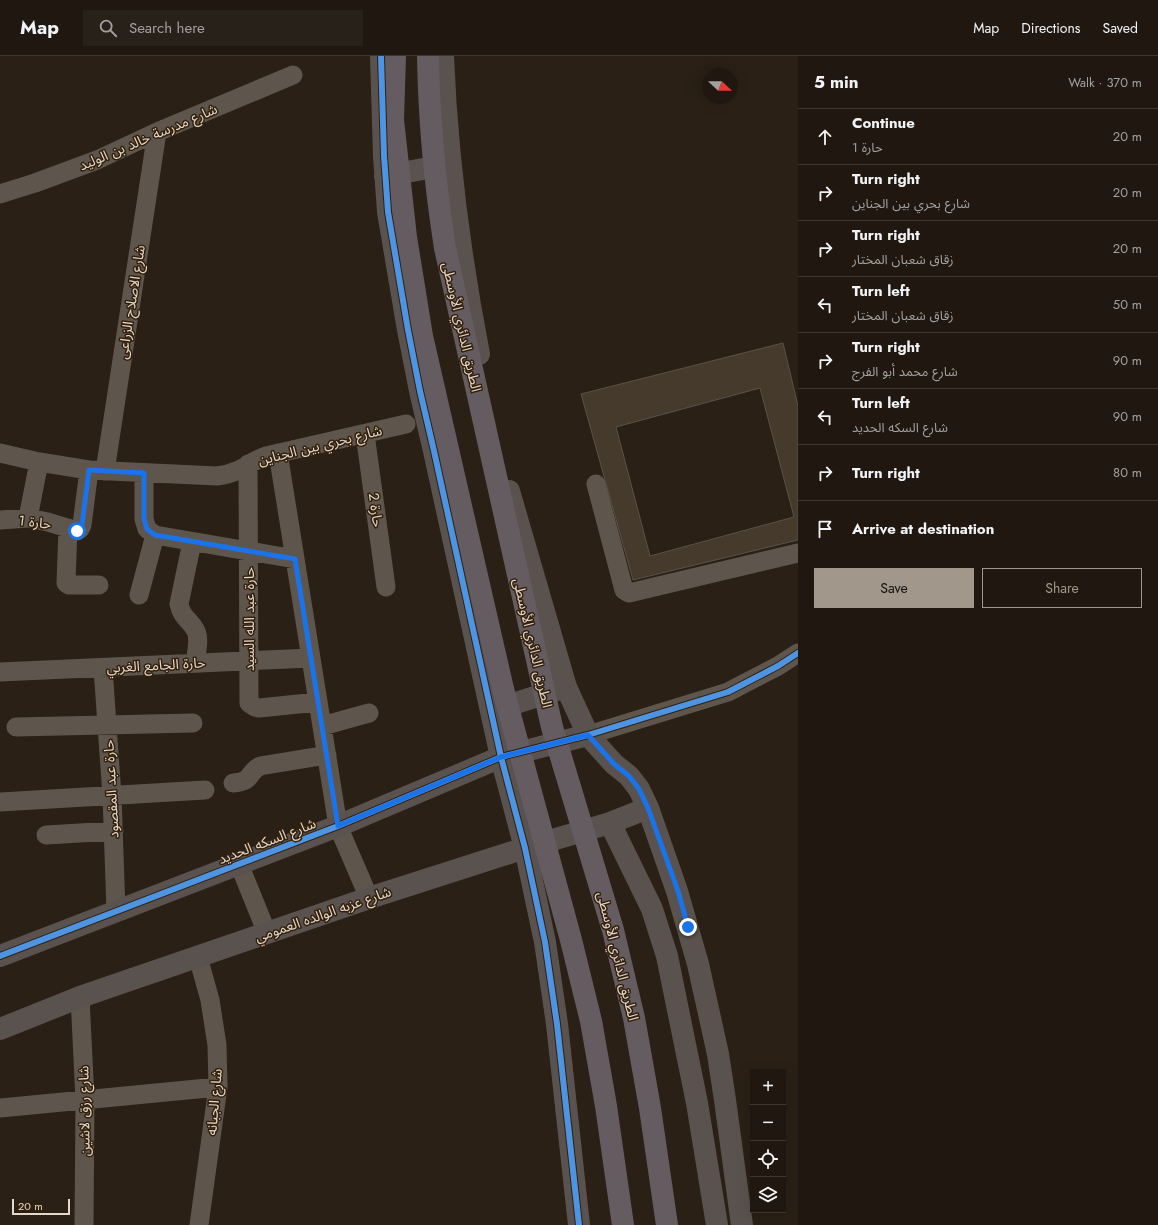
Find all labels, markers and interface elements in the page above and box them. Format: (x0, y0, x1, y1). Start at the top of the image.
search box (83, 10, 363, 46)
text: Map (20, 14, 59, 41)
icon: search (97, 17, 119, 39)
text: Search here (129, 17, 205, 39)
text: Map (973, 18, 999, 38)
text: Directions (1021, 18, 1081, 38)
text: Saved (1103, 18, 1138, 38)
north arrow (702, 68, 738, 104)
text: 5 min (814, 70, 858, 94)
text: Walk · 370 m (1068, 73, 1142, 92)
street label: شارع مدرسة خالد بن الوليد (76, 99, 221, 176)
text: Continue (852, 112, 915, 134)
icon: ahead (814, 126, 836, 148)
text: 20 m (1113, 127, 1142, 146)
text: حارة 1 (852, 138, 883, 157)
text: Turn right (852, 168, 920, 190)
icon: right (814, 182, 836, 204)
text: 20 m (1113, 183, 1142, 202)
text: شارع بحري بين الجناين (852, 194, 970, 213)
text: Turn right (852, 224, 920, 246)
icon: right (814, 238, 836, 260)
text: 20 m (1113, 239, 1142, 258)
street label: شارع الاصلاح الزراعى (112, 244, 151, 361)
text: زقاق شعبان المختار (852, 250, 954, 269)
street label: الطريق الدائري الأوسطى (436, 260, 487, 394)
text: Turn left (852, 280, 910, 302)
icon: left (814, 294, 836, 316)
text: 50 m (1113, 295, 1142, 314)
text: زقاق شعبان المختار (852, 306, 954, 325)
text: Turn right (852, 336, 920, 358)
icon: right (814, 350, 836, 372)
text: 90 m (1113, 351, 1142, 370)
text: شارع محمد أبو الفرج (852, 362, 958, 381)
text: Turn left (852, 392, 910, 414)
icon: left (814, 406, 836, 428)
text: 90 m (1113, 407, 1142, 426)
text: شارع السكه الحديد (852, 418, 948, 437)
street label: شارع بحري بين الجناين (256, 420, 384, 471)
icon: right (814, 462, 836, 484)
text: Turn right (852, 462, 920, 484)
text: 80 m (1113, 463, 1142, 482)
street label: حارة 2 (364, 491, 388, 529)
street label: حارة 1 (17, 510, 53, 534)
icon: arrive (814, 518, 836, 540)
text: Arrive at destination (852, 518, 994, 540)
route start (68, 522, 86, 540)
street label: حارة عبد الله السيد (239, 567, 259, 671)
button: Save (814, 568, 974, 608)
button: Share (982, 568, 1142, 608)
street label: الطريق الدائري الأوسطى (507, 576, 558, 710)
street label: حارة الجامع الغربي (106, 652, 206, 679)
street label: حارة عبد المقصود (98, 739, 124, 839)
street label: شارع السكه الحديد (215, 813, 319, 870)
street label: شارع عزبه الوالده العمومي (252, 881, 394, 948)
street label: الطريق الدائري الأوسطى (591, 889, 644, 1023)
route end (679, 918, 697, 936)
street label: شارع رزق لاشين (73, 1065, 96, 1157)
street label: شارع الجبانه (201, 1068, 228, 1136)
map controls (750, 1069, 786, 1213)
button: + (750, 1069, 786, 1105)
button: − (750, 1105, 786, 1141)
button: locate (750, 1141, 786, 1177)
button: layers (750, 1177, 786, 1213)
scale bar (12, 1197, 70, 1216)
text: 20 m (18, 1198, 43, 1214)

